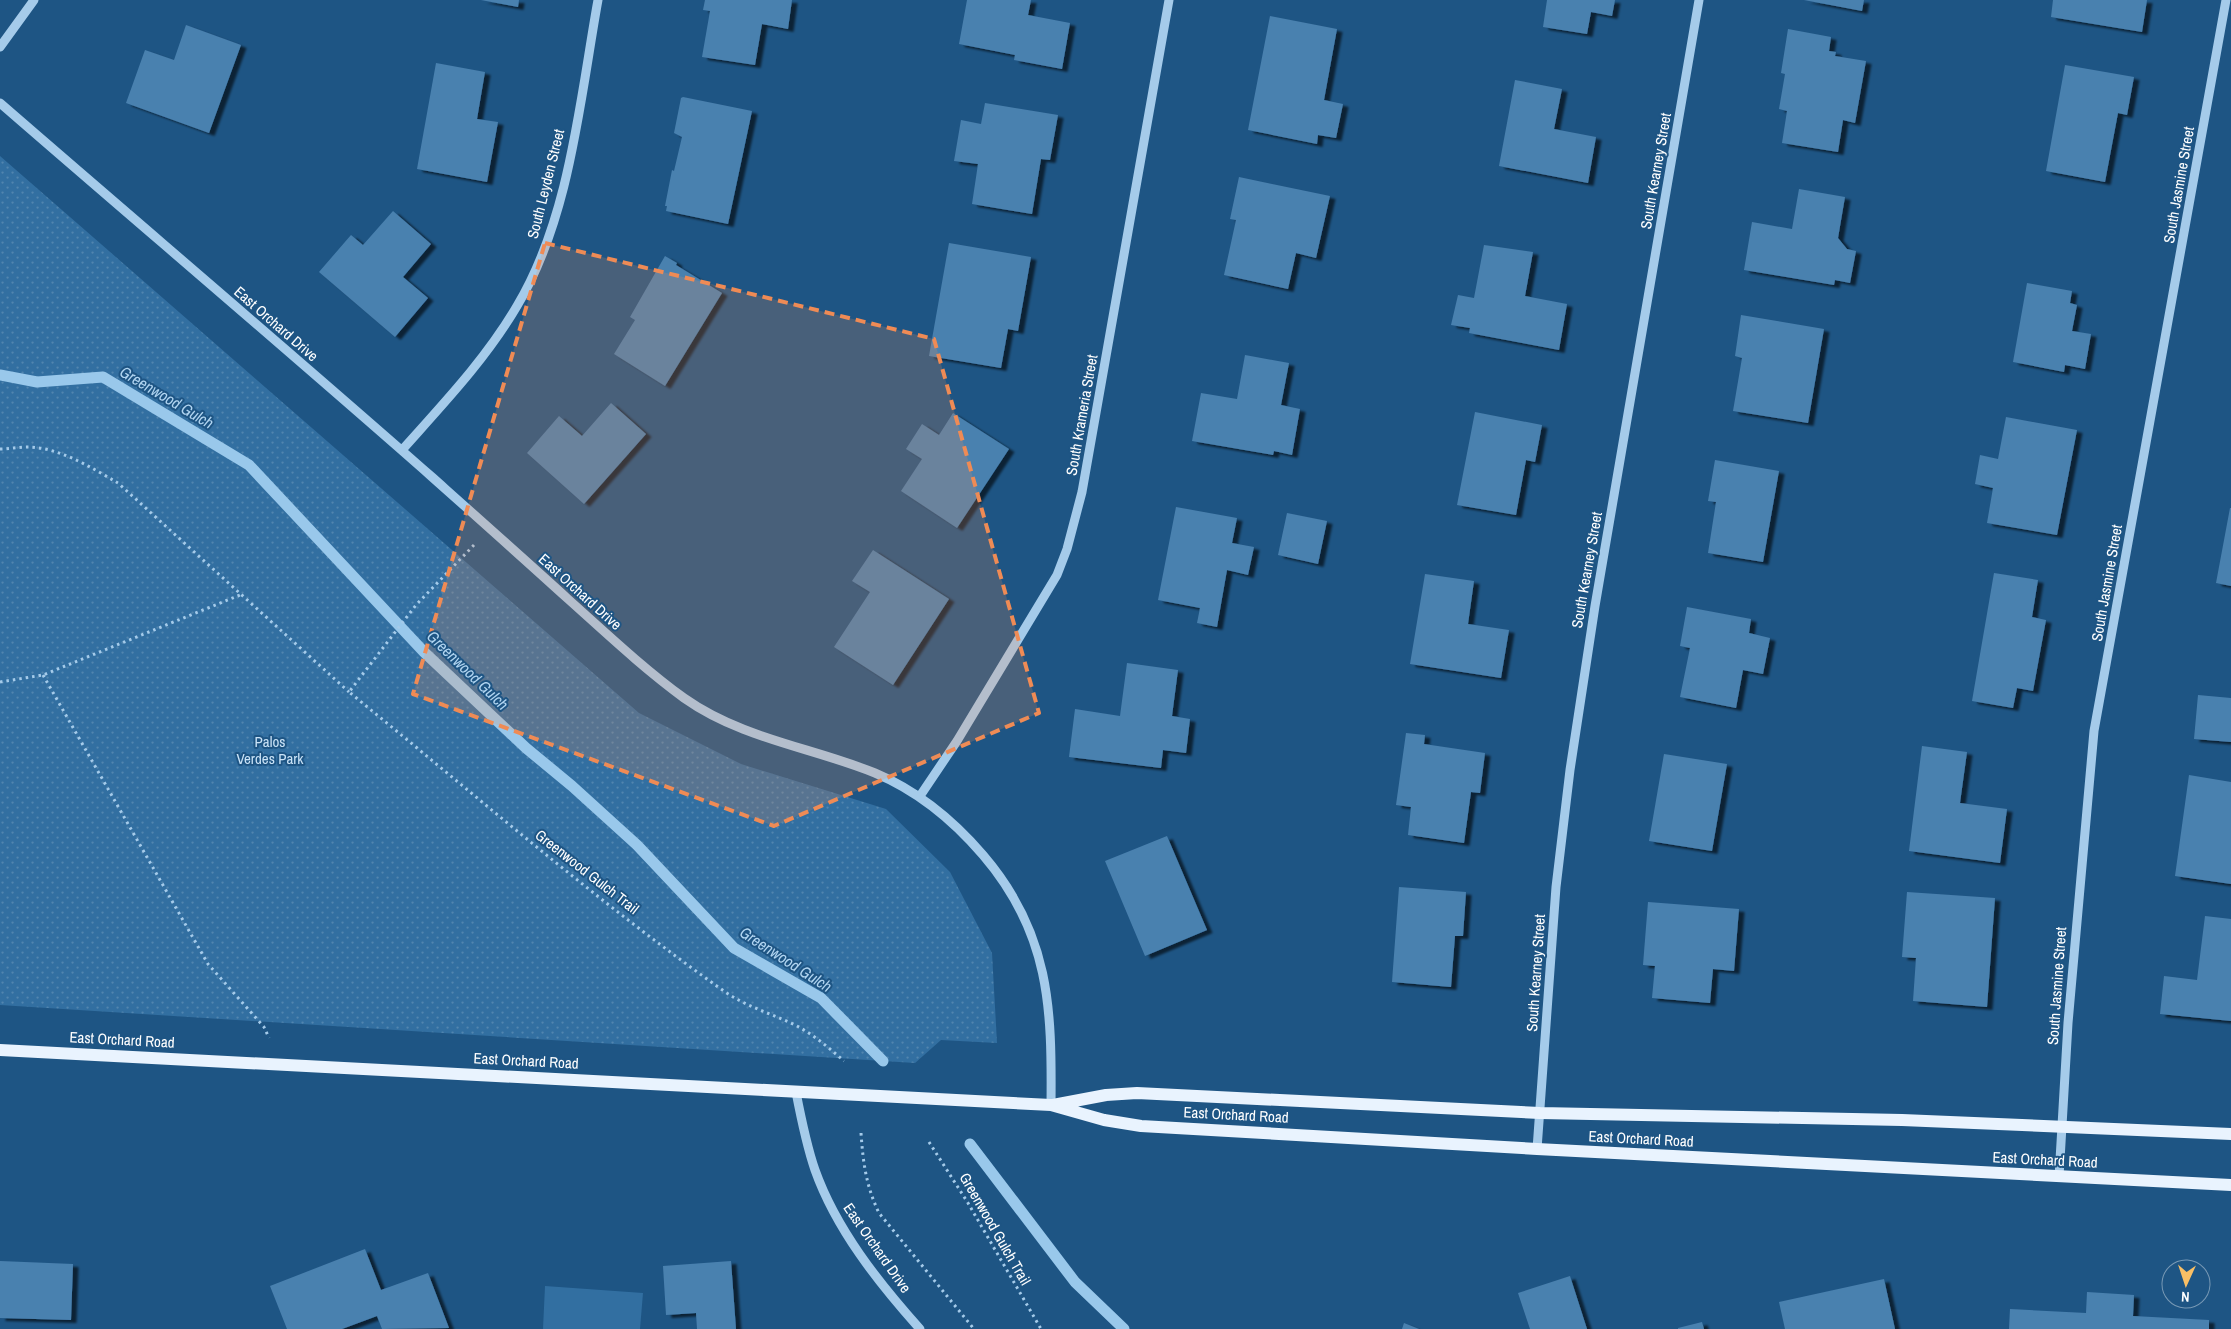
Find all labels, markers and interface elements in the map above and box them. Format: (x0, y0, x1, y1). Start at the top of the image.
street label: South Kearney Street (1635, 111, 1676, 231)
street label: South Jasmine Street (2158, 124, 2199, 245)
street label: South Leyden Street (522, 126, 569, 241)
street label: East Orchard Drive (230, 281, 323, 366)
street label: South Krameria Street (1061, 352, 1103, 477)
water label: Greenwood Gulch (116, 360, 218, 434)
street label: South Kearney Street (1566, 510, 1607, 630)
street label: South Jasmine Street (2086, 522, 2127, 643)
street label: East Orchard Drive (534, 549, 627, 635)
water label: Greenwood Gulch (422, 625, 514, 715)
park label: Palos Verdes Park (236, 731, 304, 769)
street label: Greenwood Gulch Trail (531, 824, 644, 919)
street label: South Kearney Street (1521, 913, 1550, 1032)
water label: Greenwood Gulch (736, 921, 836, 997)
street label: South Jasmine Street (2042, 926, 2071, 1046)
street label: East Orchard Road (69, 1026, 175, 1053)
street label: East Orchard Road (473, 1047, 579, 1074)
street label: East Orchard Road (1183, 1101, 1289, 1128)
street label: East Orchard Road (1588, 1125, 1694, 1152)
street label: East Orchard Road (1992, 1146, 2098, 1173)
street label: Greenwood Gulch Trail (955, 1169, 1036, 1289)
street label: East Orchard Drive (839, 1199, 916, 1297)
north arrow (2161, 1259, 2211, 1309)
text: N (2181, 1288, 2190, 1306)

